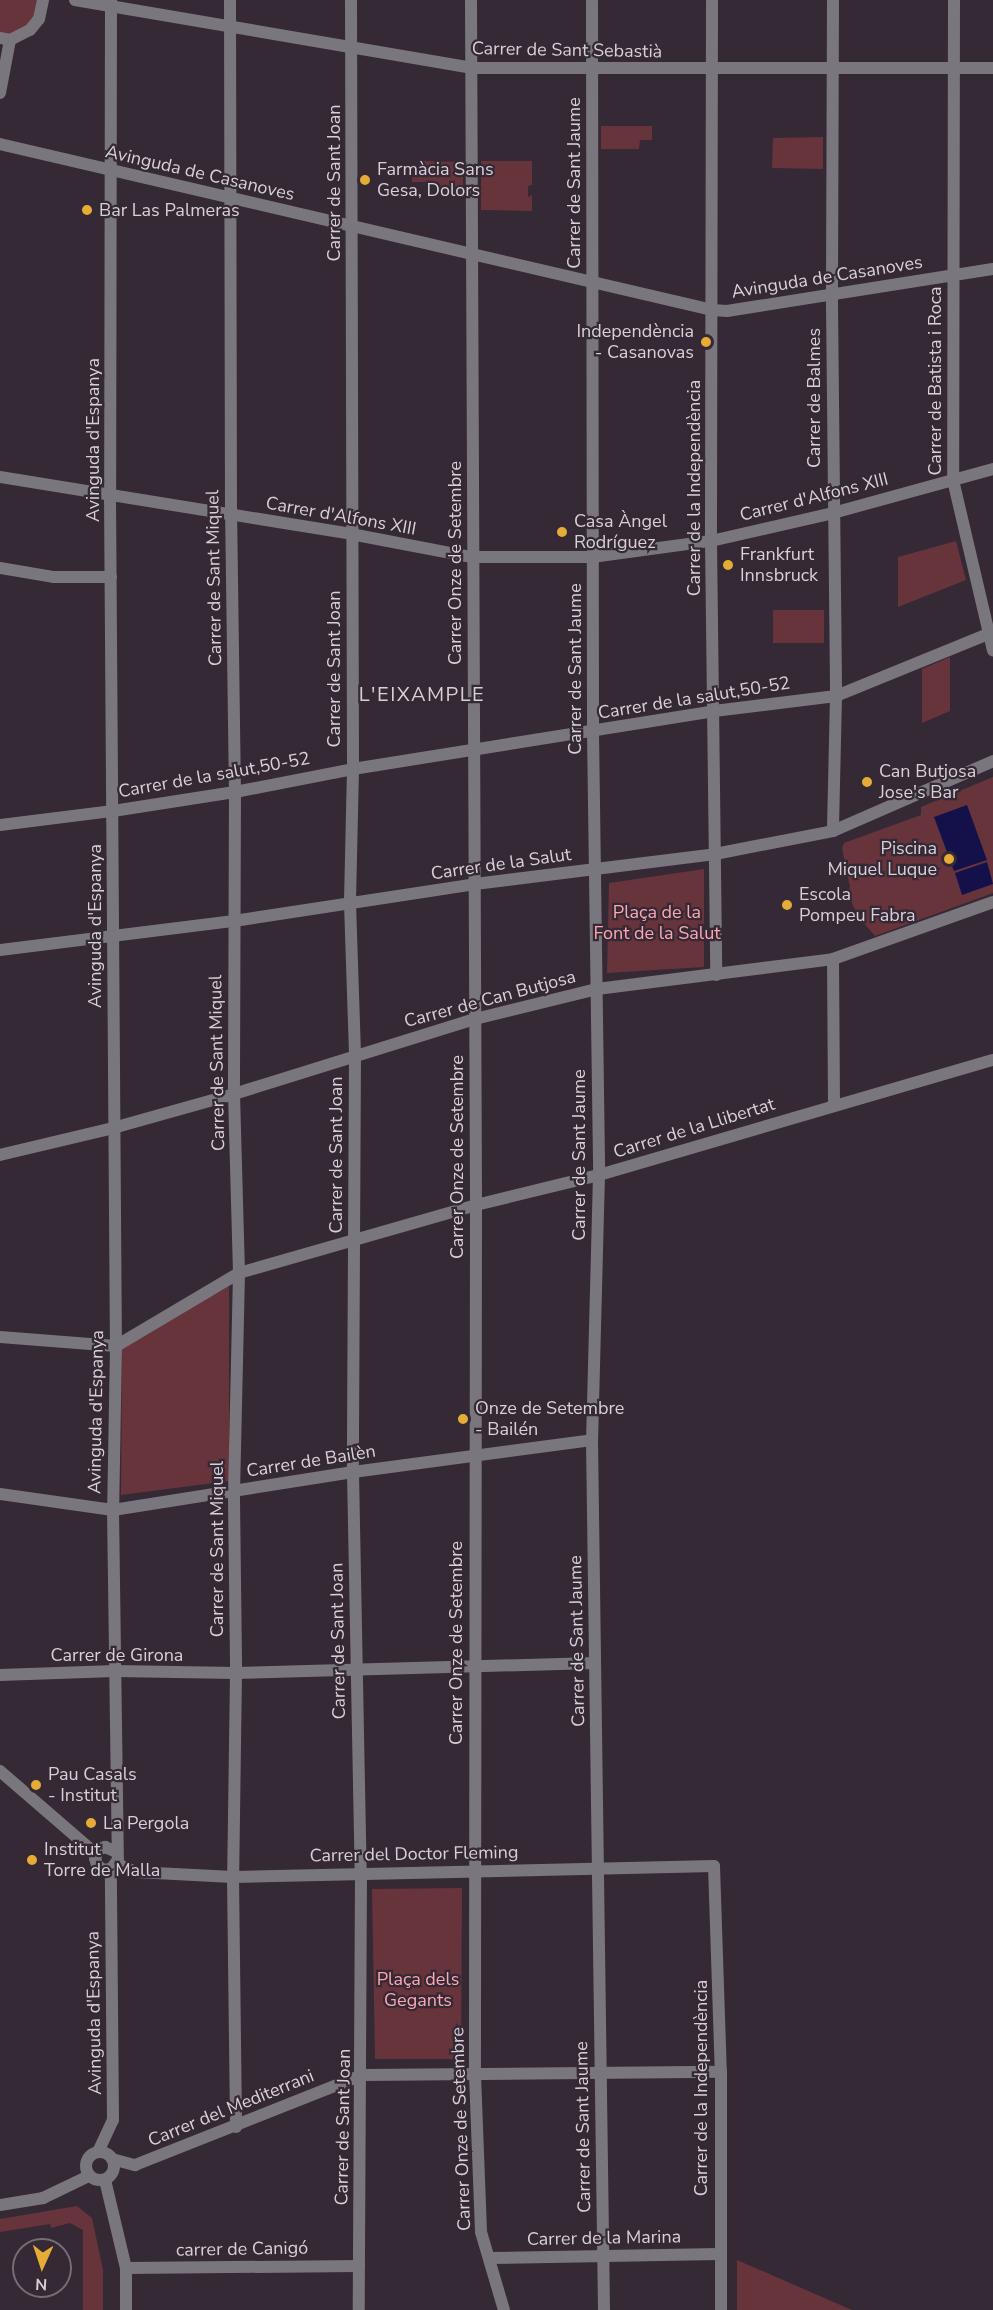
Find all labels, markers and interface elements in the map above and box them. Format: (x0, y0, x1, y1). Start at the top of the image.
street label: Carrer de Sant Sebastià (472, 38, 662, 62)
street label: Carrer de Sant Jaume (563, 97, 585, 269)
street label: Carrer de Sant Joan (323, 105, 345, 261)
street label: Avinguda de Casanoves (103, 141, 297, 205)
place label: Farmàcia Sans Gesa, Dolors (377, 159, 494, 201)
marker: Farmàcia Sans Gesa, Dolors (358, 173, 372, 187)
place label: Bar Las Palmeras (99, 199, 240, 221)
marker: Bar Las Palmeras (80, 203, 94, 217)
street label: Avinguda de Casanoves (730, 251, 924, 303)
street label: Carrer de Batista i Roca (924, 286, 946, 476)
place label: Independència - Casanovas (576, 321, 694, 364)
street label: Carrer de Balmes (803, 328, 825, 468)
marker: Independència - Casanovas (699, 335, 713, 349)
street label: Avinguda d'Espanya (82, 358, 104, 522)
street label: Carrer de la Independència (683, 380, 705, 596)
street label: Carrer Onze de Setembre (444, 461, 466, 665)
street label: Carrer d'Alfons XIII (737, 468, 891, 526)
street label: Carrer de Sant Miquel (202, 490, 226, 666)
street label: Carrer d'Alfons XIII (264, 492, 418, 540)
place label: Casa Àngel Rodríguez (574, 511, 667, 554)
marker: Casa Àngel Rodríguez (555, 525, 569, 539)
place label: Frankfurt Innsbruck (740, 544, 818, 586)
marker: Frankfurt Innsbruck (721, 558, 735, 572)
street label: Carrer de Sant Jaume (564, 583, 586, 755)
street label: Carrer de Sant Joan (323, 591, 345, 747)
street label: Carrer de la salut,50-52 (596, 672, 792, 724)
district label: L'EIXAMPLE (359, 682, 485, 706)
street label: Carrer de la salut,50-52 (117, 748, 311, 802)
place label: Can Butjosa Jose's Bar (879, 761, 976, 804)
marker: Can Butjosa Jose's Bar (860, 775, 874, 789)
place label: Piscina Miquel Luque (827, 838, 937, 880)
street label: Carrer de la Salut (430, 843, 572, 885)
street label: Avinguda d'Espanya (84, 844, 106, 1008)
marker: Piscina Miquel Luque (942, 852, 956, 866)
place label: Escola Pompeu Fabra (799, 884, 916, 926)
marker: Escola Pompeu Fabra (780, 898, 794, 912)
park label: Plaça de la Font de la Salut (593, 902, 721, 944)
street label: Carrer de Can Butjosa (402, 966, 578, 1032)
street label: Carrer de Sant Miquel (205, 975, 229, 1151)
street label: Carrer Onze de Setembre (446, 1055, 468, 1259)
street label: Carrer de Sant Jaume (568, 1069, 590, 1241)
street label: Carrer de Sant Joan (325, 1077, 347, 1233)
street label: Carrer de la Llibertat (611, 1093, 777, 1163)
street label: Avinguda d'Espanya (84, 1330, 108, 1494)
place label: Onze de Setembre - Bailén (475, 1398, 624, 1440)
marker: Onze de Setembre - Bailén (456, 1412, 470, 1426)
street label: Carrer de Bailèn (245, 1440, 377, 1482)
street label: Carrer de Sant Miquel (206, 1461, 228, 1637)
street label: Carrer Onze de Setembre (445, 1541, 467, 1745)
street label: Carrer de Sant Jaume (565, 1555, 589, 1727)
street label: Carrer de Sant Joan (326, 1562, 350, 1720)
street label: Carrer de Girona (51, 1644, 183, 1666)
place label: Pau Casals - Institut (48, 1764, 137, 1806)
marker: Pau Casals - Institut (29, 1778, 43, 1792)
place label: La Pergola (103, 1812, 189, 1834)
marker: La Pergola (84, 1816, 98, 1830)
place label: Institut Torre de Malla (44, 1839, 160, 1882)
street label: Carrer del Doctor Fleming (309, 1841, 519, 1867)
marker: Institut Torre de Malla (25, 1853, 39, 1867)
street label: Avinguda d'Espanya (82, 1931, 106, 2095)
park label: Plaça dels Gegants (377, 1969, 459, 2012)
street label: Carrer de la Independència (690, 1980, 712, 2196)
street label: Carrer Onze de Setembre (447, 2027, 475, 2231)
street label: Carrer de Sant Jaume (571, 2041, 595, 2213)
street label: Carrer de Sant Joan (331, 2048, 355, 2206)
street label: Carrer del Mediterrani (145, 2065, 317, 2151)
street label: Carrer de la Marina (527, 2226, 681, 2250)
street label: carrer de Canigó (176, 2237, 308, 2261)
north arrow (12, 2238, 72, 2298)
text: N (35, 2273, 48, 2295)

